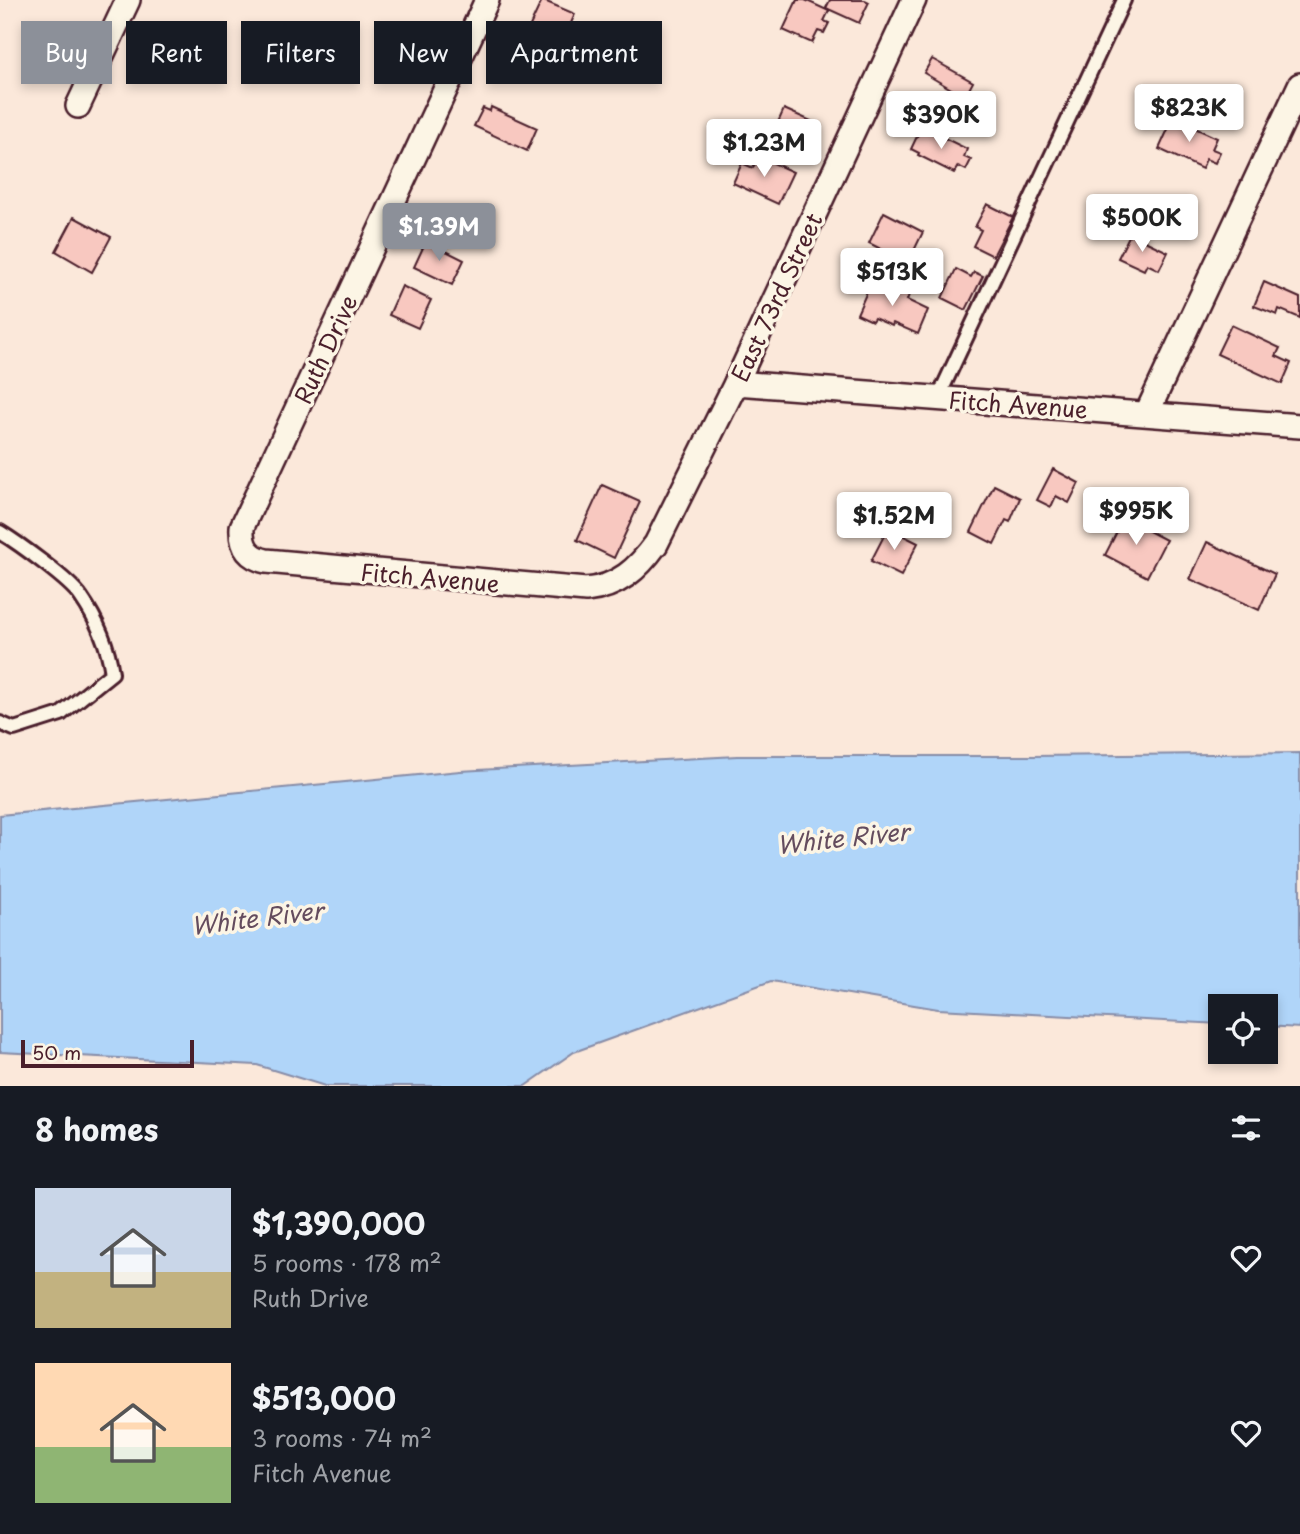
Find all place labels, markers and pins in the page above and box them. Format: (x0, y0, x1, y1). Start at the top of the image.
pin: $823K (1140, 85, 1238, 144)
pin: $390K (892, 92, 990, 151)
pin: $1.23M (707, 120, 821, 179)
pin: $500K (1093, 194, 1191, 254)
pin: $1.39M (382, 204, 496, 263)
pin: $513K (843, 248, 941, 308)
pin: $995K (1087, 488, 1185, 547)
pin: $1.52M (837, 492, 951, 552)

